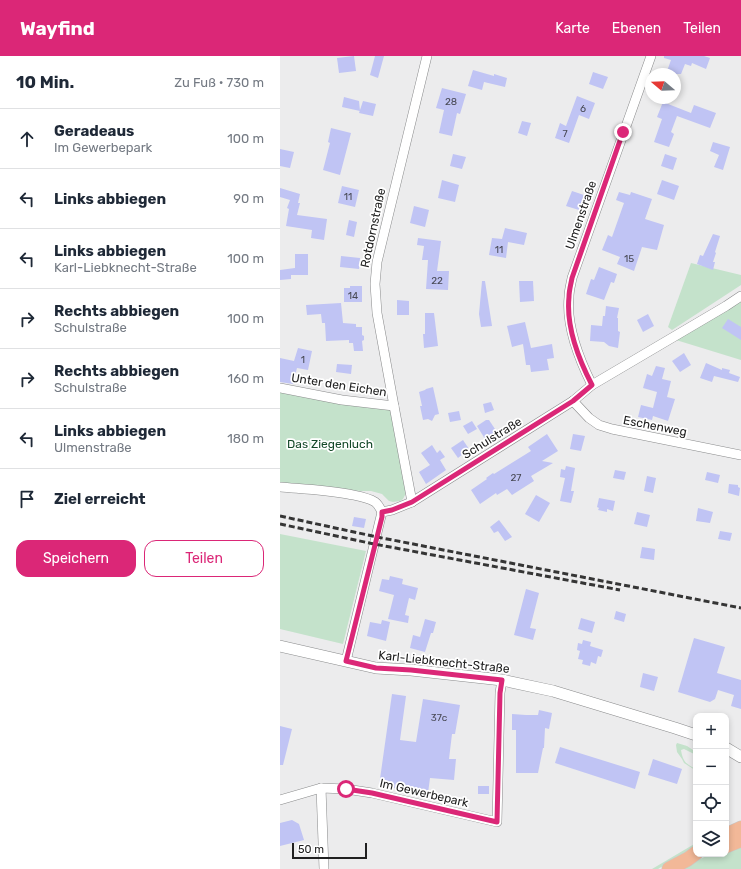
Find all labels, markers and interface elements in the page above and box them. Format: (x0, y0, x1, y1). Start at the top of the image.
text: Wayfind (20, 17, 95, 40)
text: Karte (555, 20, 590, 37)
text: Ebenen (612, 20, 661, 37)
text: Teilen (683, 20, 721, 37)
north arrow (645, 68, 681, 104)
text: 10 Min. (16, 72, 74, 92)
text: Zu Fuß · 730 m (174, 75, 264, 90)
house number: 28 (445, 96, 457, 108)
house number: 6 (580, 103, 586, 115)
text: Geradeaus (54, 122, 134, 140)
route end (614, 123, 632, 141)
icon: ahead (16, 128, 38, 150)
house number: 7 (562, 128, 568, 140)
text: 100 m (227, 131, 264, 146)
text: Im Gewerbepark (54, 140, 152, 155)
street label: Ulmenstraße (563, 179, 599, 251)
street label: Rotdornstraße (358, 187, 388, 269)
icon: left (16, 188, 38, 210)
text: Links abbiegen (54, 190, 166, 208)
text: 90 m (233, 191, 264, 206)
house number: 11 (344, 191, 352, 203)
text: Links abbiegen (54, 242, 166, 260)
house number: 11 (495, 244, 503, 256)
icon: left (16, 248, 38, 270)
text: 100 m (227, 251, 264, 266)
house number: 15 (624, 253, 634, 265)
text: Karl-Liebknecht-Straße (54, 260, 197, 275)
house number: 22 (431, 275, 443, 287)
house number: 14 (348, 290, 358, 302)
text: Rechts abbiegen (54, 302, 179, 320)
icon: right (16, 308, 38, 330)
text: 100 m (227, 311, 264, 326)
text: Schulstraße (54, 320, 127, 335)
house number: 1 (301, 354, 305, 366)
text: Rechts abbiegen (54, 362, 179, 380)
icon: right (16, 368, 38, 390)
text: 160 m (228, 371, 264, 386)
street label: Unter den Eichen (290, 371, 388, 399)
text: Schulstraße (54, 380, 127, 395)
street label: Eschenweg (622, 413, 688, 439)
street label: Schulstraße (460, 414, 524, 462)
text: Links abbiegen (54, 422, 166, 440)
icon: left (16, 428, 38, 450)
text: 180 m (227, 431, 264, 446)
park label: Das Ziegenluch (287, 437, 373, 451)
text: Ulmenstraße (54, 440, 132, 455)
house number: 27 (511, 472, 522, 484)
icon: arrive (16, 488, 38, 510)
text: Ziel erreicht (54, 490, 146, 508)
button: Speichern (16, 540, 136, 577)
button: Teilen (144, 540, 264, 577)
street label: Karl-Liebknecht-Straße (378, 648, 510, 676)
house number: 37c (431, 712, 448, 724)
map controls (693, 713, 729, 857)
button: + (693, 713, 729, 749)
button: − (693, 749, 729, 785)
street label: Im Gewerbepark (378, 776, 471, 810)
route start (337, 780, 355, 798)
button: locate (693, 785, 729, 821)
button: layers (693, 821, 729, 857)
scale bar (292, 841, 367, 860)
text: 50 m (298, 843, 324, 856)

